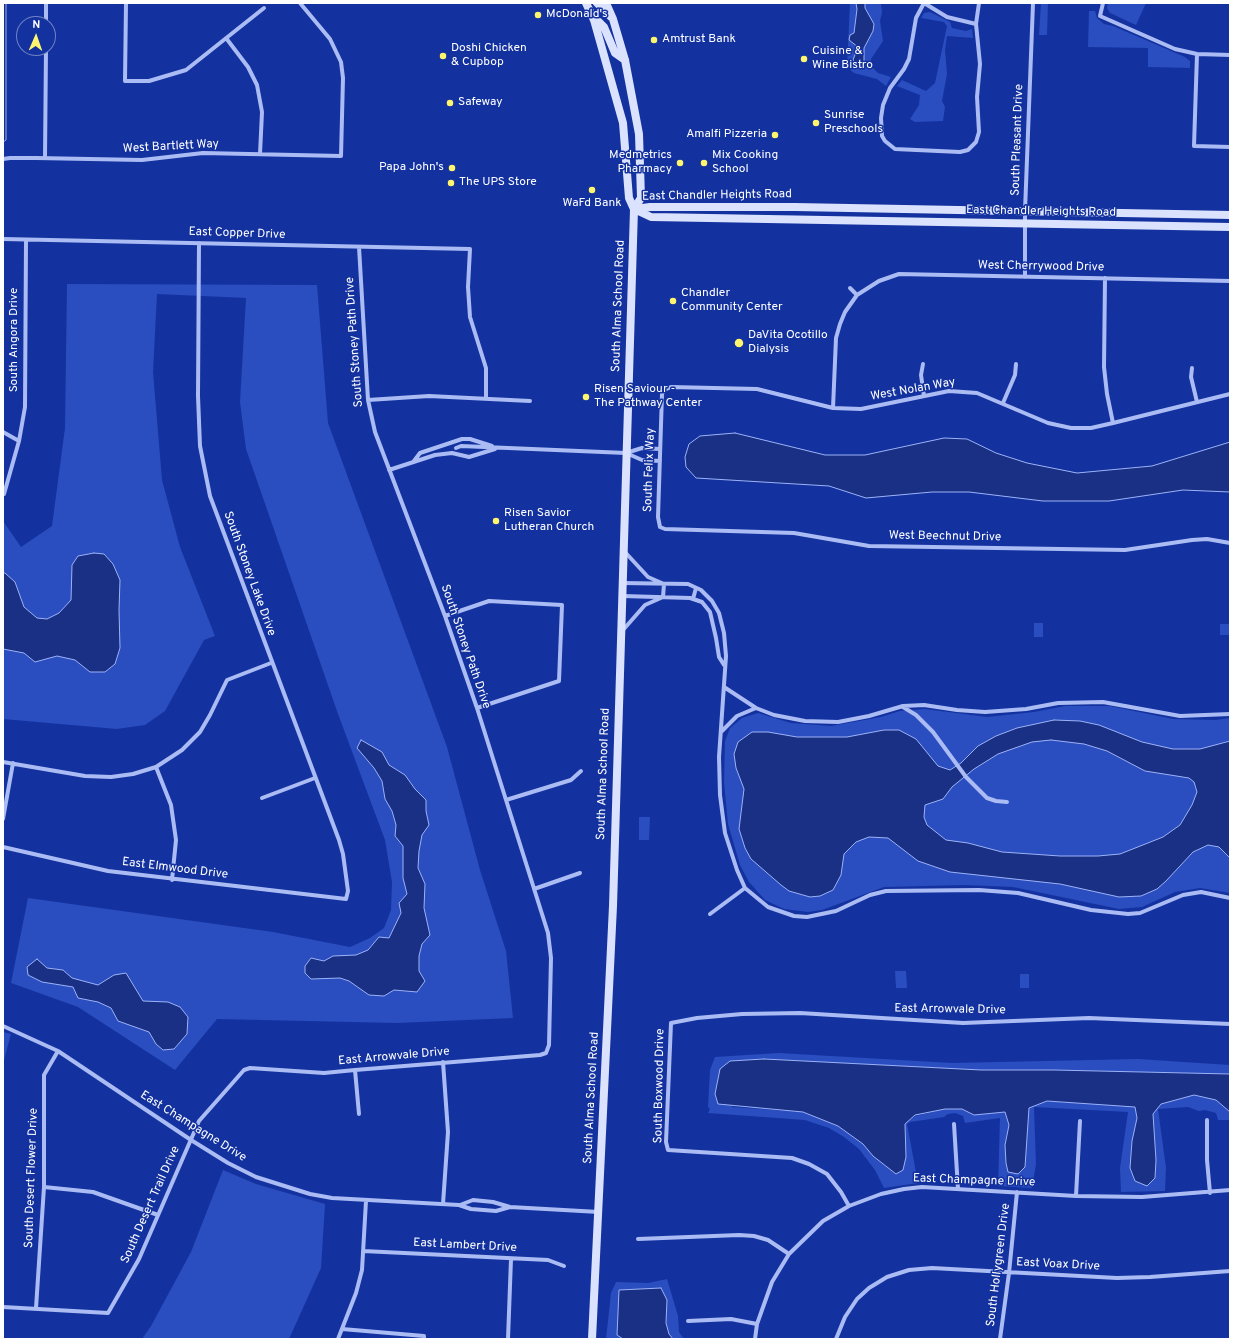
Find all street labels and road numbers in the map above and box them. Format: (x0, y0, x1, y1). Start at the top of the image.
street label: South Pleasant Drive (1009, 84, 1027, 196)
street label: West Bartlett Way (123, 137, 219, 157)
street label: East Chandler Heights Road (642, 187, 792, 205)
street label: East Chandler Heights Road (966, 203, 1116, 221)
street label: East Copper Drive (188, 225, 286, 243)
street label: South Alma School Road (609, 240, 629, 372)
street label: West Cherrywood Drive (978, 259, 1104, 275)
street label: South Stoney Path Drive (343, 276, 367, 408)
street label: South Angora Drive (8, 288, 22, 392)
street label: West Nolan Way (869, 375, 957, 405)
street label: South Felix Way (641, 428, 659, 512)
street label: South Stoney Lake Drive (220, 510, 278, 638)
street label: West Beechnut Drive (889, 529, 1001, 545)
street label: South Stoney Path Drive (437, 583, 493, 711)
street label: South Alma School Road (594, 708, 614, 840)
street label: East Elmwood Drive (121, 855, 229, 883)
street label: East Arrowvale Drive (894, 1002, 1006, 1018)
street label: South Boxwood Drive (652, 1028, 668, 1144)
street label: South Alma School Road (581, 1032, 603, 1164)
street label: East Arrowvale Drive (338, 1045, 450, 1069)
street label: East Champagne Drive (137, 1088, 249, 1166)
street label: South Desert Flower Drive (22, 1108, 42, 1248)
street label: South Desert Trail Drive (119, 1144, 183, 1266)
street label: East Champagne Drive (912, 1172, 1036, 1190)
street label: South Hollygreen Drive (984, 1202, 1014, 1328)
street label: East Lambert Drive (413, 1236, 517, 1256)
street label: East Voax Drive (1016, 1256, 1100, 1274)

